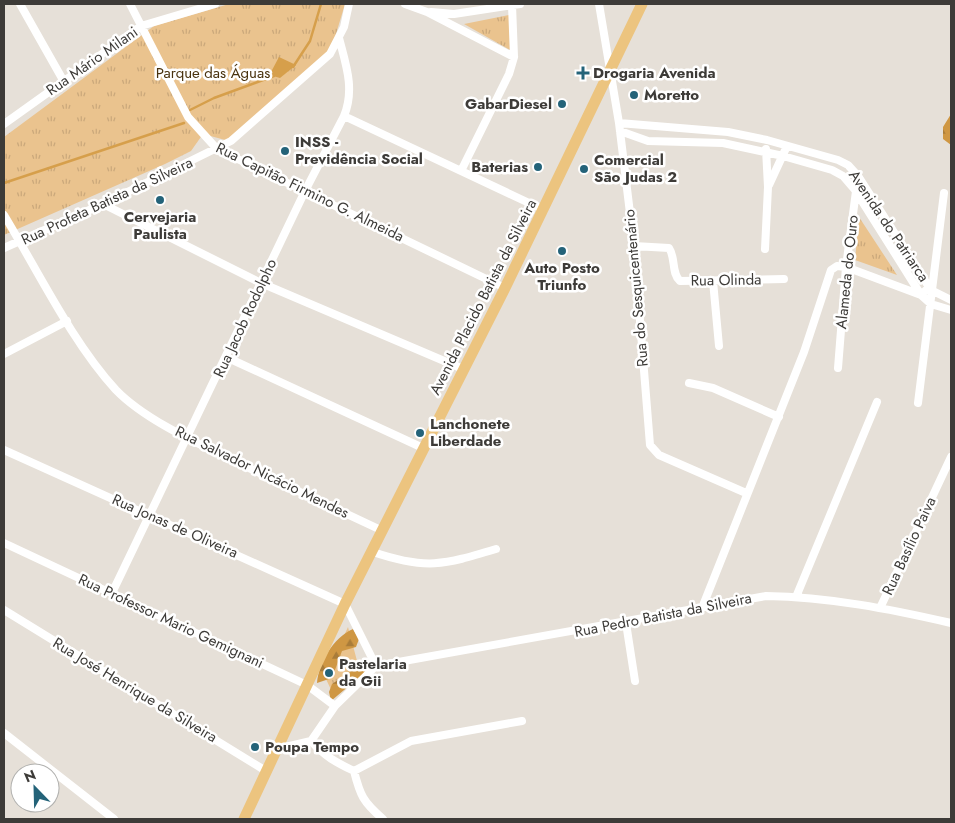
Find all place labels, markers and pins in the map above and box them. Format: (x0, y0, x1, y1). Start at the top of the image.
place label: Drogaria Avenida (593, 62, 716, 84)
marker: Drogaria Avenida (577, 67, 589, 79)
place label: Moretto (644, 84, 699, 106)
marker: Moretto (628, 89, 640, 101)
place label: GabarDiesel (465, 93, 552, 115)
marker: GabarDiesel (556, 98, 568, 110)
place label: INSS - Previdência Social (295, 131, 423, 170)
marker: INSS - Previdência Social (279, 145, 291, 157)
place label: Comercial São Judas 2 (594, 149, 677, 188)
place label: Baterias (471, 156, 528, 178)
marker: Baterias (532, 161, 544, 173)
marker: Comercial São Judas 2 (578, 163, 590, 175)
marker: Cervejaria Paulista (154, 194, 166, 206)
place label: Cervejaria Paulista (124, 206, 196, 245)
marker: Auto Posto Triunfo (556, 245, 568, 257)
place label: Auto Posto Triunfo (523, 257, 600, 296)
place label: Lanchonete Liberdade (430, 413, 510, 452)
marker: Lanchonete Liberdade (414, 427, 426, 439)
place label: Pastelaria da Gii (339, 653, 407, 692)
marker: Pastelaria da Gii (323, 667, 335, 679)
place label: Poupa Tempo (265, 736, 359, 758)
marker: Poupa Tempo (249, 741, 261, 753)

